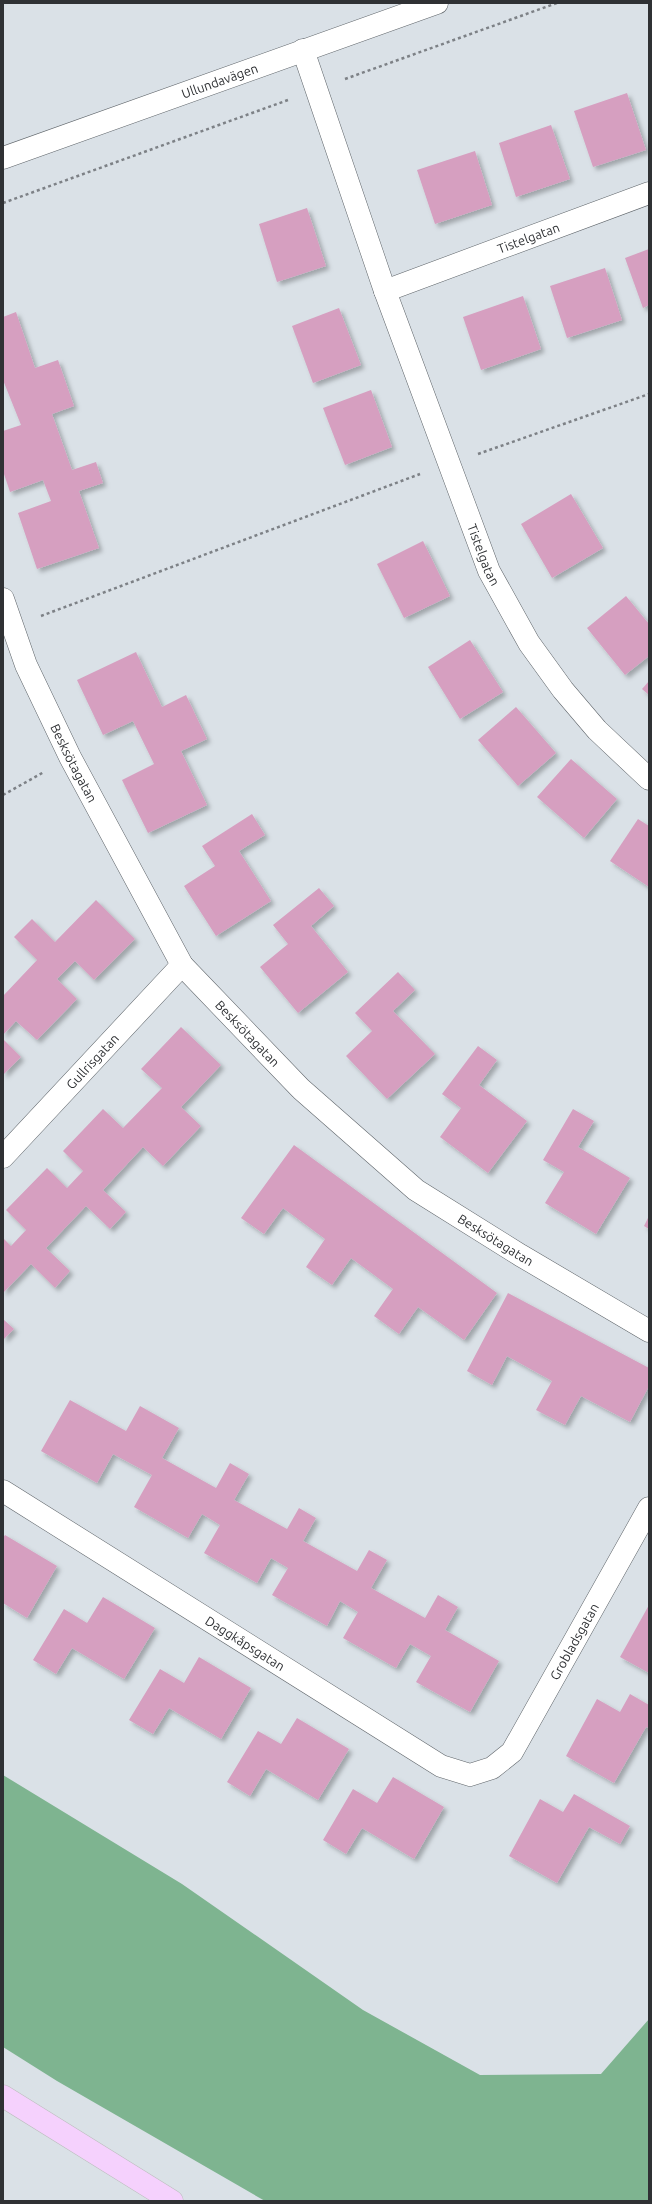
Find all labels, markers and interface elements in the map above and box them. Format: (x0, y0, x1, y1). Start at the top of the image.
street label: Ullundavägen (180, 61, 260, 101)
street label: Tistelgatan (495, 220, 562, 256)
street label: Tistelgatan (465, 522, 503, 588)
street label: Besksötagatan (48, 722, 100, 805)
street label: Besksötagatan (213, 998, 283, 1069)
street label: Gullrisgatan (63, 1031, 121, 1092)
street label: Besksötagatan (455, 1211, 536, 1268)
street label: Grobladsgatan (547, 1601, 601, 1682)
street label: Daggkåpsgatan (203, 1613, 287, 1673)

